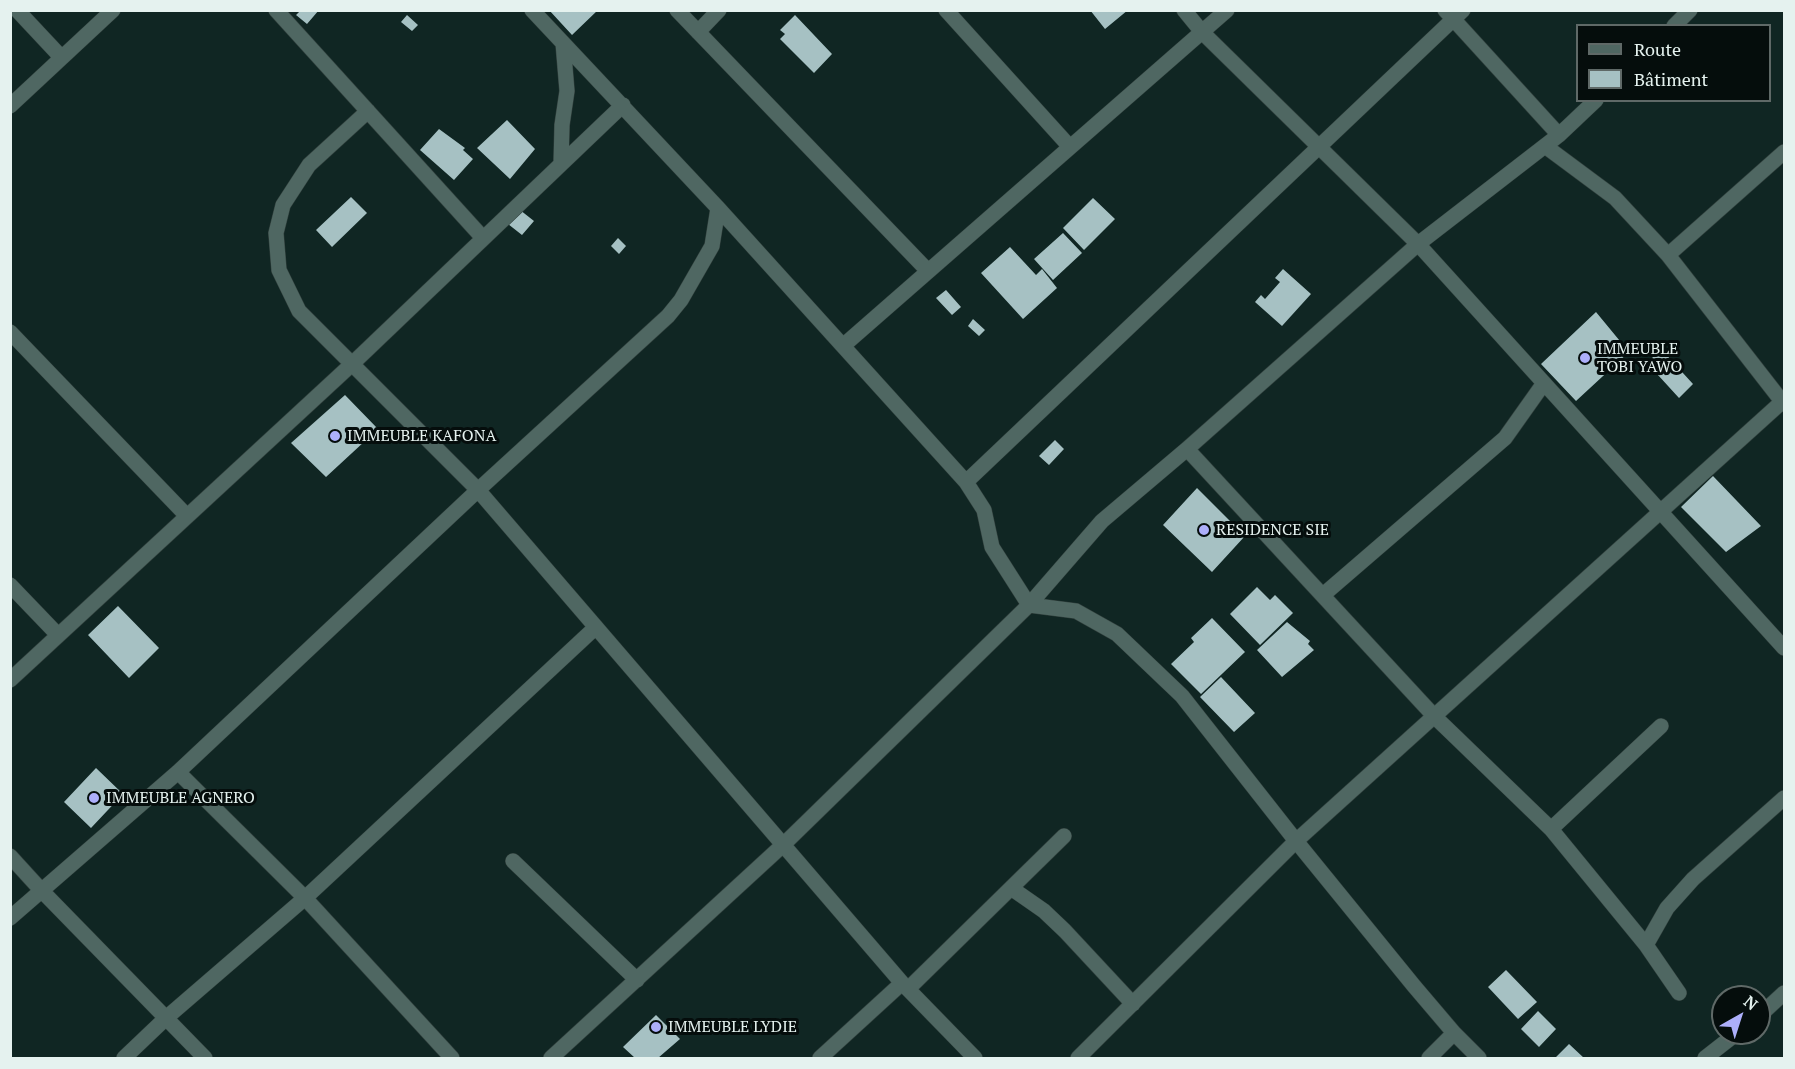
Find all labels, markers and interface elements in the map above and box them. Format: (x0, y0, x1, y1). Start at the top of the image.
legend (1576, 24, 1771, 102)
text: Route (1634, 37, 1681, 61)
text: Bâtiment (1634, 67, 1708, 91)
place label: IMMEUBLE TOBI YAWO (1597, 339, 1682, 377)
marker: IMMEUBLE TOBI YAWO (1578, 351, 1592, 365)
place label: IMMEUBLE KAFONA (347, 426, 496, 446)
marker: IMMEUBLE KAFONA (328, 429, 342, 443)
place label: RESIDENCE SIE (1216, 520, 1329, 540)
marker: RESIDENCE SIE (1197, 523, 1211, 537)
place label: IMMEUBLE AGNERO (106, 788, 255, 808)
marker: IMMEUBLE AGNERO (87, 791, 101, 805)
north arrow (1711, 985, 1771, 1045)
text: N (1739, 990, 1763, 1015)
place label: IMMEUBLE LYDIE (668, 1017, 797, 1037)
marker: IMMEUBLE LYDIE (649, 1020, 663, 1034)

